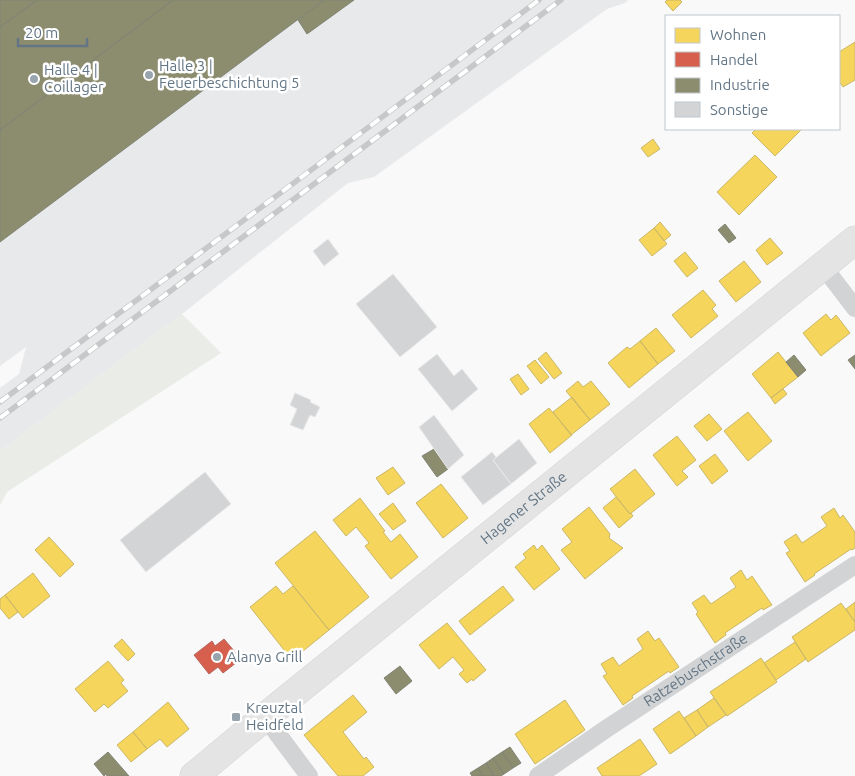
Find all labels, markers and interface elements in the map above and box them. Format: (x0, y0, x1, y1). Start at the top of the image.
scale bar (18, 15, 86, 47)
legend (665, 15, 840, 130)
text: 20 m (25, 24, 58, 41)
text: Wohnen (710, 26, 766, 43)
text: Handel (710, 51, 758, 68)
place label: Halle 3 | Feuerbeschichtung 5 (159, 57, 300, 91)
place label: Halle 4 | Coillager (44, 61, 104, 95)
marker: Halle 3 | Feuerbeschichtung 5 (143, 69, 155, 81)
marker: Halle 4 | Coillager (28, 73, 40, 85)
text: Industrie (710, 76, 770, 93)
text: Sonstige (710, 101, 768, 118)
street label: Hagener Straße (477, 468, 570, 547)
street label: Ratzebuschstraße (640, 629, 750, 710)
place label: Alanya Grill (227, 648, 302, 665)
marker: Alanya Grill (211, 651, 223, 663)
place label: Kreuztal Heidfeld (246, 699, 304, 733)
marker: Kreuztal Heidfeld (230, 711, 242, 723)

